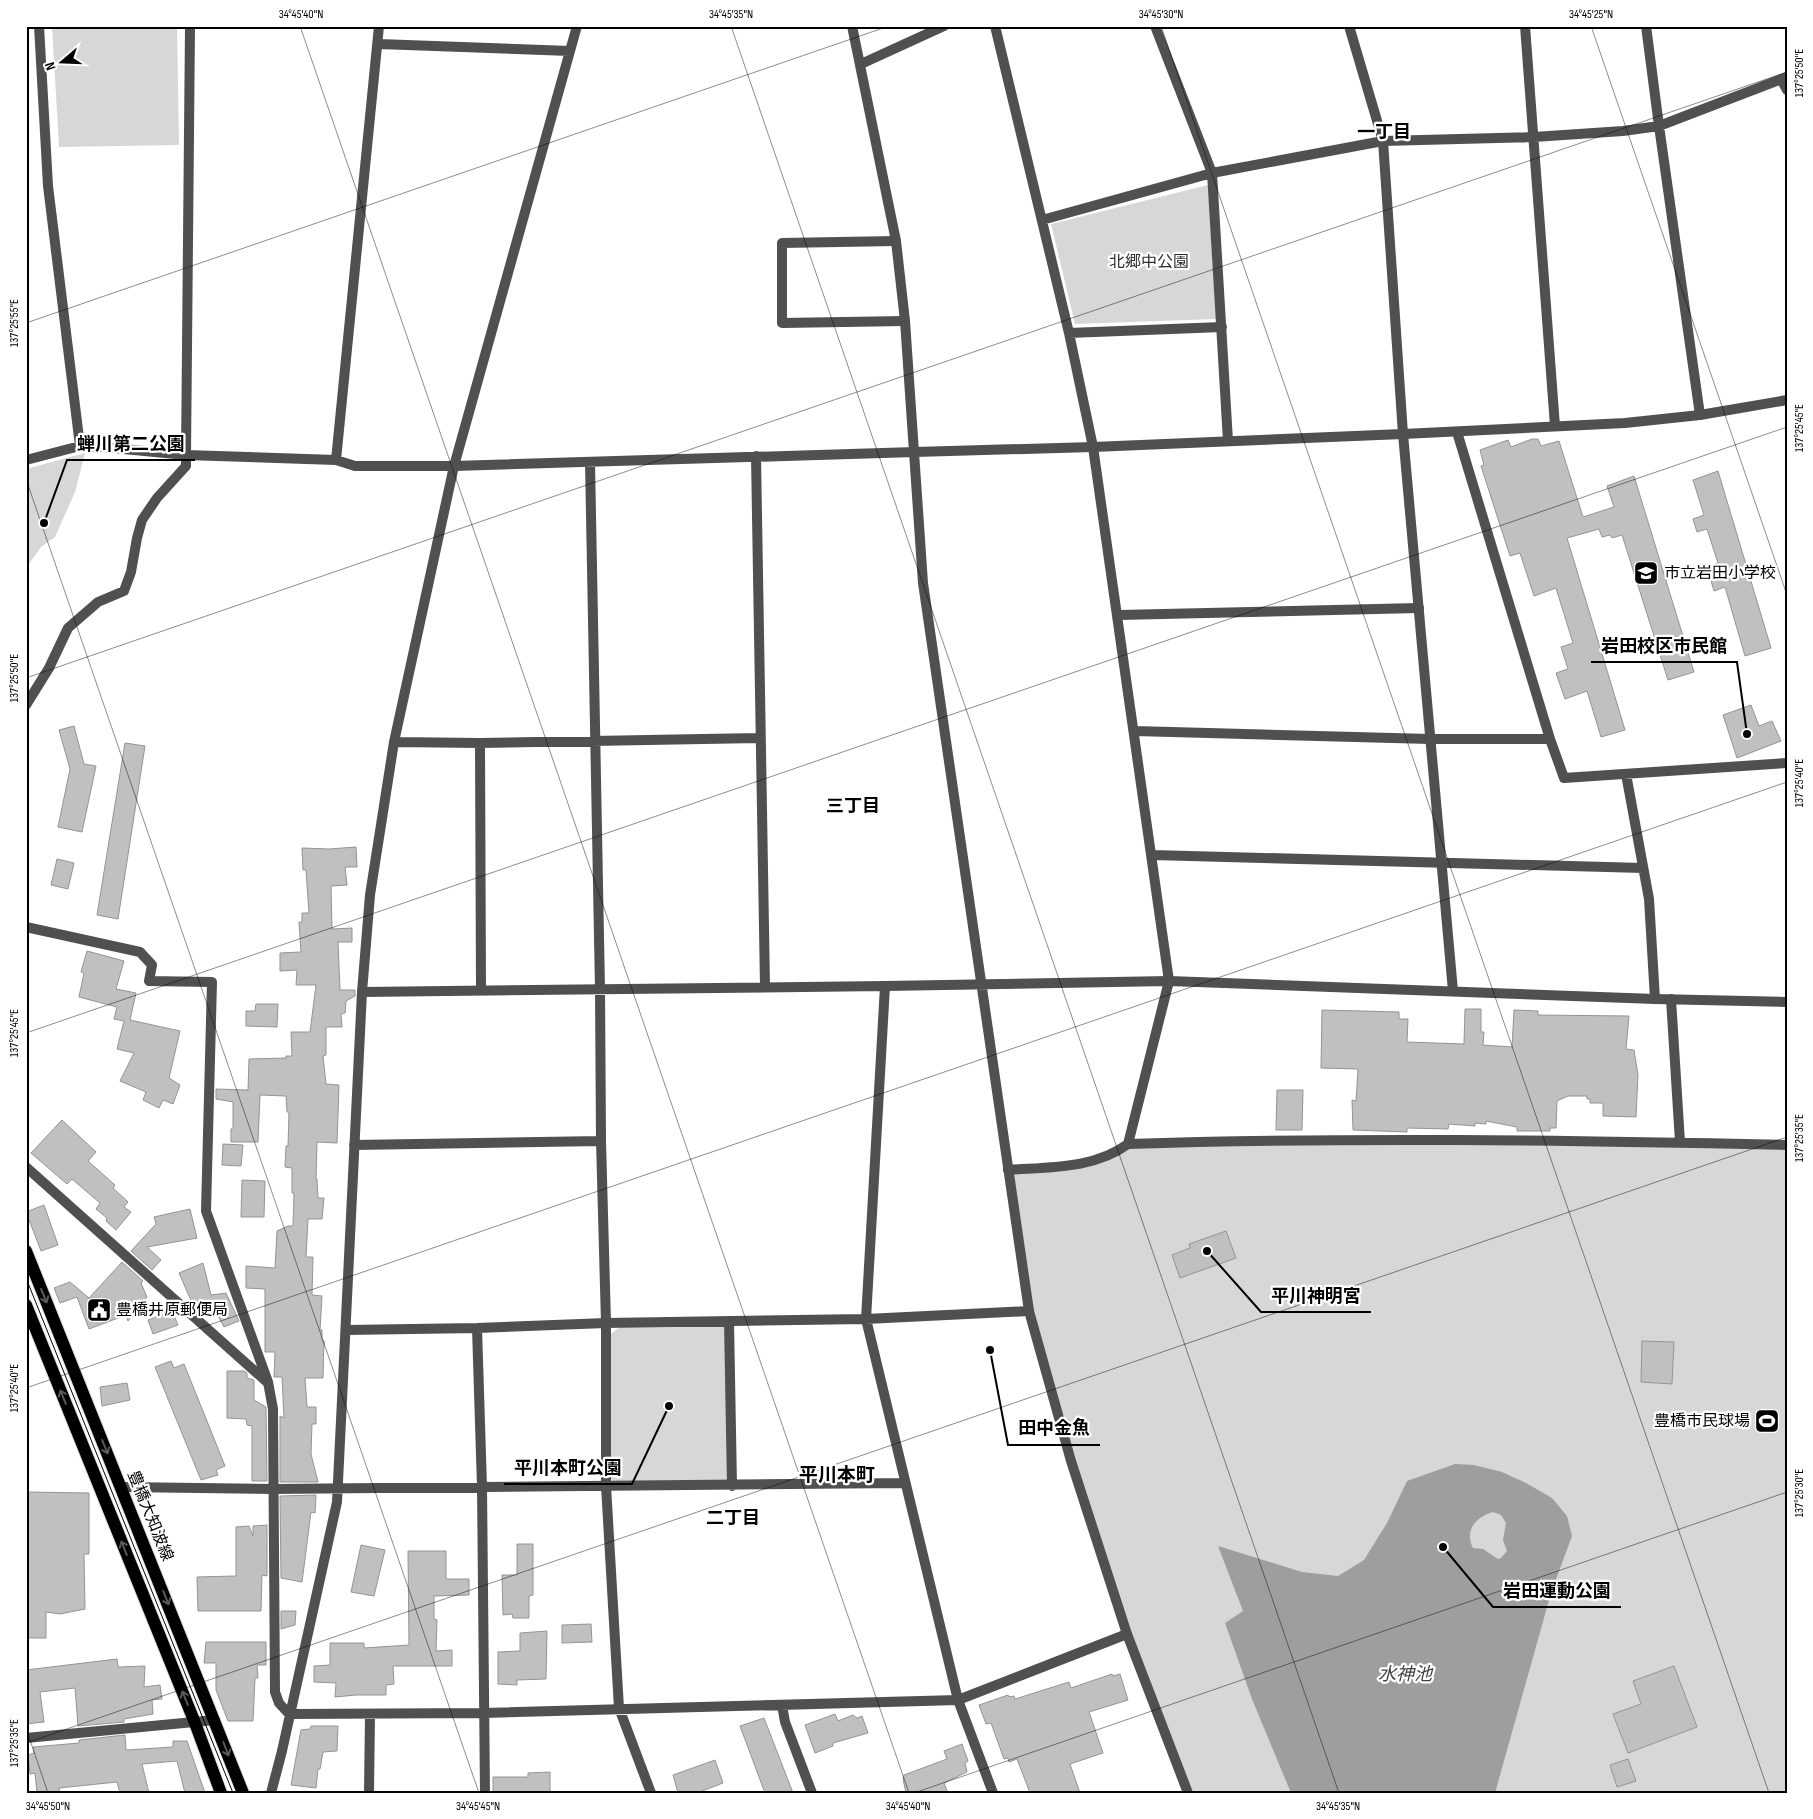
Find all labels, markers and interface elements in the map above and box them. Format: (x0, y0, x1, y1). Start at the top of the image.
text: 34°45'40"N (279, 7, 323, 22)
text: 34°45'35"N (709, 7, 753, 22)
text: 34°45'30"N (1139, 7, 1183, 22)
text: 34°45'25"N (1569, 7, 1613, 22)
north arrow (38, 38, 88, 88)
text: 137°25'50"E (1792, 49, 1807, 97)
text: N (41, 60, 59, 72)
district label: 一丁目 (1357, 122, 1411, 143)
park label: 北郷中公園 (1109, 253, 1189, 272)
text: 137°25'55"E (7, 299, 22, 347)
text: 137°25'45"E (1792, 404, 1807, 452)
callout: 蝉川第二公園 (67, 427, 195, 460)
text: 蝉川第二公園 (77, 434, 185, 455)
school or university icon: 市立岩田小学校 (1633, 560, 1659, 586)
place label: 市立岩田小学校 (1664, 564, 1776, 583)
callout: 岩田校区市民館 (1591, 629, 1737, 662)
text: 岩田校区市民館 (1601, 636, 1727, 657)
text: 137°25'50"E (7, 654, 22, 702)
text: 137°25'40"E (1792, 759, 1807, 807)
district label: 三丁目 (826, 796, 880, 817)
text: 137°25'45"E (7, 1009, 22, 1057)
text: 137°25'35"E (1792, 1114, 1807, 1162)
callout: 平川神明宮 (1261, 1279, 1371, 1312)
text: 平川神明宮 (1271, 1286, 1361, 1307)
one-way arrow (41, 1289, 50, 1304)
public building icon: 豊橋井原郵便局 (86, 1297, 112, 1323)
place label: 豊橋井原郵便局 (116, 1301, 228, 1320)
text: 137°25'40"E (7, 1364, 22, 1412)
one-way arrow (58, 1390, 67, 1405)
sports icon: 豊橋市民球場 (1754, 1408, 1780, 1434)
callout: 田中金魚 (1008, 1412, 1100, 1445)
place label: 豊橋市民球場 (1654, 1412, 1750, 1431)
text: 田中金魚 (1018, 1417, 1090, 1439)
one-way arrow (101, 1439, 110, 1454)
callout: 平川本町公園 (504, 1451, 632, 1484)
text: 平川本町公園 (514, 1458, 622, 1479)
district label: 平川本町 (799, 1464, 875, 1487)
street label: 豊橋大知波線 (123, 1468, 177, 1564)
text: 137°25'30"E (1792, 1469, 1807, 1517)
district label: 二丁目 (706, 1508, 760, 1529)
one-way arrow (119, 1541, 128, 1556)
callout: 岩田運動公園 (1493, 1574, 1621, 1607)
text: 岩田運動公園 (1503, 1581, 1611, 1602)
one-way arrow (162, 1590, 171, 1605)
water label: 水神池 (1378, 1664, 1434, 1685)
one-way arrow (180, 1691, 189, 1706)
text: 137°25'35"E (7, 1719, 22, 1767)
one-way arrow (222, 1741, 231, 1756)
text: 34°45'50"N (26, 1799, 70, 1814)
text: 34°45'45"N (456, 1799, 500, 1814)
text: 34°45'40"N (886, 1799, 930, 1814)
text: 34°45'35"N (1316, 1799, 1360, 1814)

